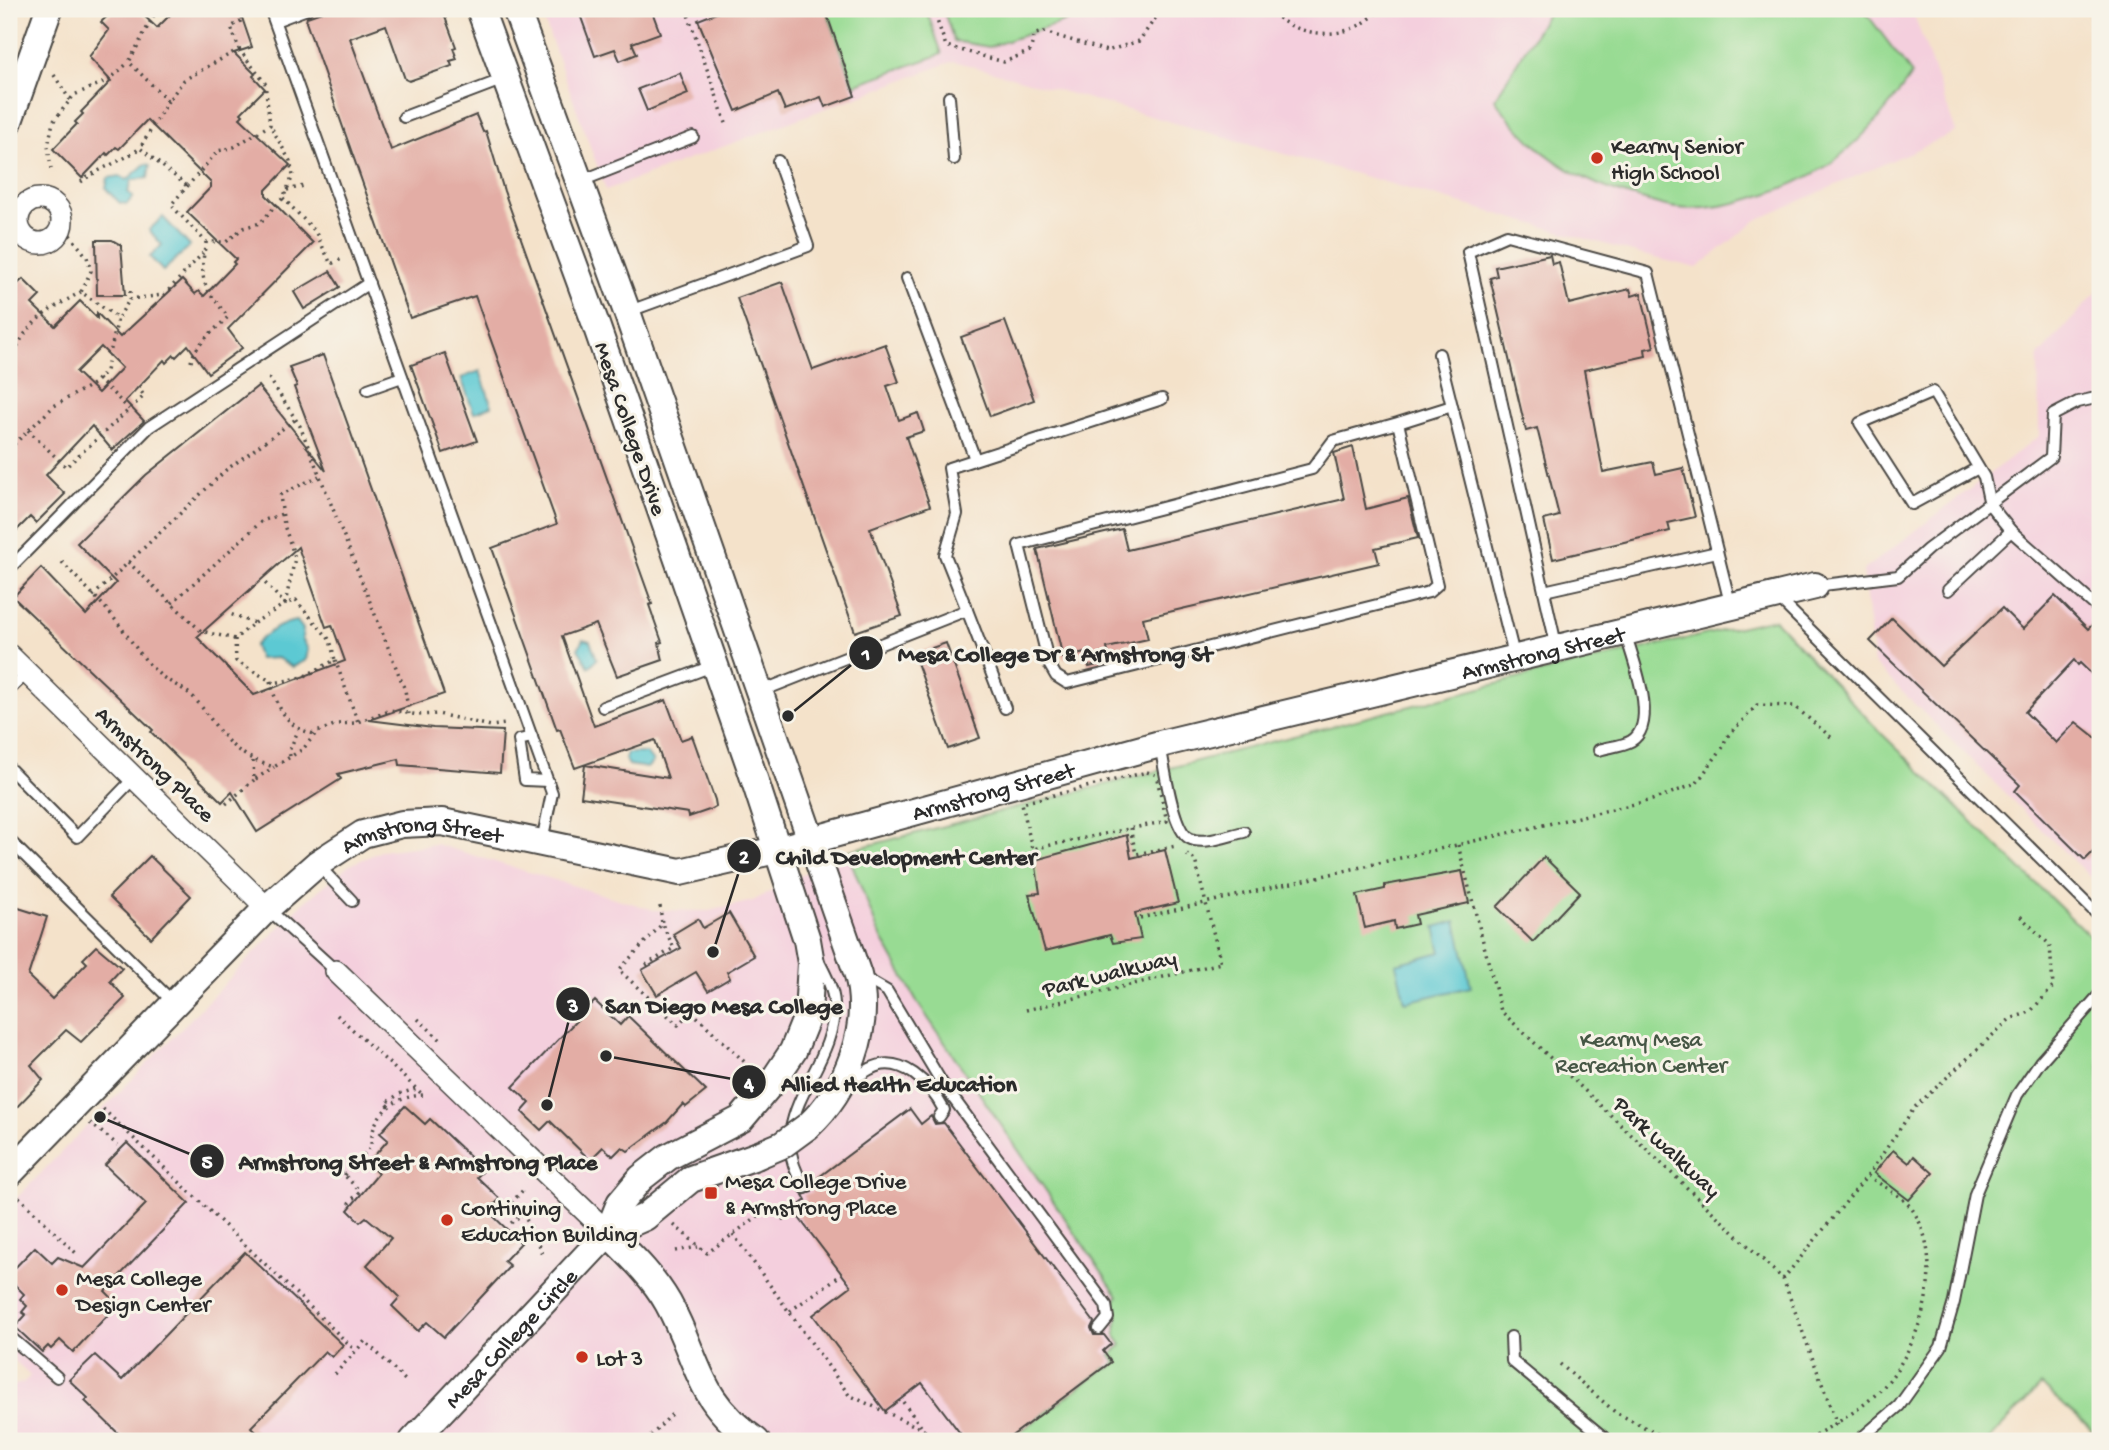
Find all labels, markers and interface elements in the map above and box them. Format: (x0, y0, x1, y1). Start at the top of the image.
place label: Kearny Senior High School (1611, 135, 1745, 188)
marker: Kearny Senior High School (1589, 150, 1605, 166)
street label: Mesa College Drive (586, 339, 671, 520)
street label: Armstrong Street (1459, 622, 1629, 688)
callout: Mesa College Dr & Armstrong St (848, 630, 1226, 675)
text: Mesa College Dr & Armstrong St (898, 642, 1214, 671)
text: 1 (861, 644, 870, 669)
street label: Armstrong Place (88, 702, 220, 830)
street label: Armstrong Street (910, 758, 1079, 829)
street label: Armstrong Street (337, 812, 506, 862)
callout: Child Development Center (727, 833, 1050, 878)
text: Child Development Center (776, 845, 1039, 874)
text: 2 (739, 847, 750, 872)
street label: Park walkway (1039, 946, 1180, 1005)
callout: San Diego Mesa College (556, 982, 857, 1027)
text: San Diego Mesa College (605, 994, 845, 1023)
text: 3 (567, 996, 579, 1021)
park label: Kearny Mesa Recreation Center (1555, 1028, 1729, 1081)
callout: Allied Health Education (732, 1060, 1031, 1105)
text: Allied Health Education (780, 1072, 1017, 1101)
text: 4 (743, 1074, 755, 1099)
street label: Park walkway (1606, 1091, 1725, 1205)
callout: Armstrong Street & Armstrong Place (190, 1138, 612, 1183)
text: Armstrong Street & Armstrong Place (238, 1150, 599, 1179)
text: 5 (201, 1152, 213, 1177)
place label: Mesa College Drive & Armstrong Place (725, 1170, 908, 1223)
marker: Mesa College Drive & Armstrong Place (703, 1185, 719, 1201)
place label: Continuing Education Building (461, 1197, 638, 1250)
marker: Continuing Education Building (439, 1212, 455, 1228)
street label: Mesa College Circle (441, 1263, 585, 1415)
place label: Mesa College Design Center (74, 1267, 212, 1320)
marker: Mesa College Design Center (54, 1282, 70, 1298)
place label: Lot 3 (596, 1347, 643, 1374)
marker: Lot 3 (574, 1349, 590, 1365)

